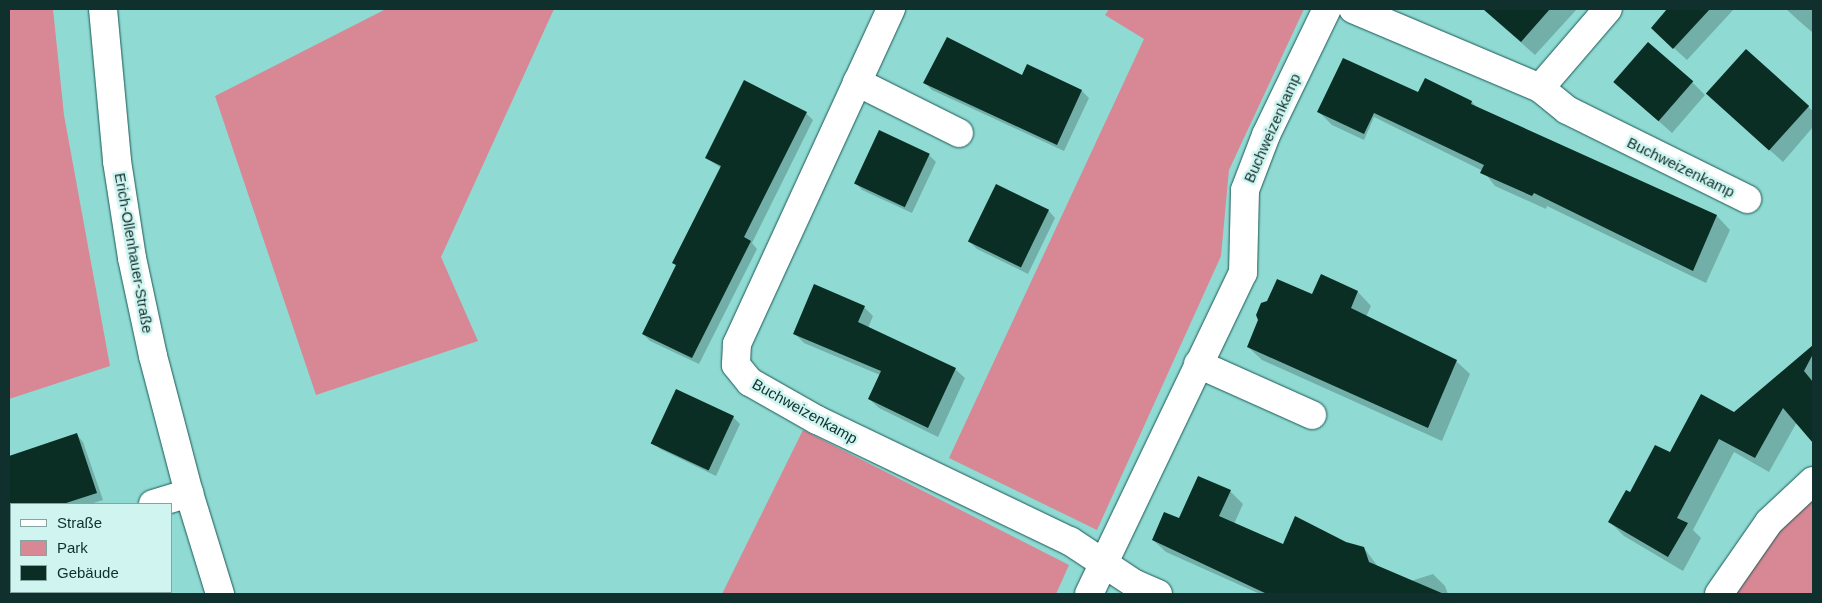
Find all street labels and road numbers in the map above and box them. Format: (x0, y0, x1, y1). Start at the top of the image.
street label: Buchweizenkamp (1240, 71, 1304, 185)
street label: Buchweizenkamp (1624, 133, 1738, 201)
street label: Erich-Ollenhauer-Straße (111, 171, 157, 335)
street label: Buchweizenkamp (749, 375, 861, 447)

